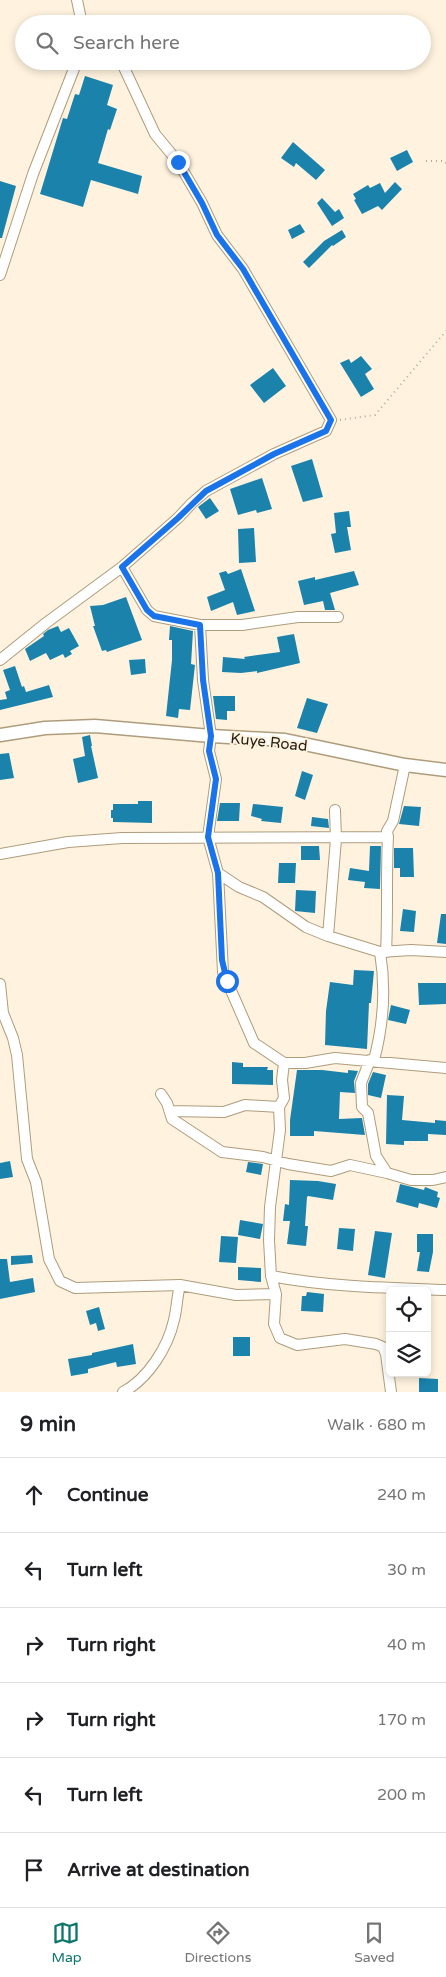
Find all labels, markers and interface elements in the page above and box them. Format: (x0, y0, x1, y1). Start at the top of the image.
search box (15, 15, 431, 70)
icon: search (33, 29, 61, 57)
text: Search here (73, 32, 180, 54)
route end (167, 151, 190, 174)
street label: Kuye Road (230, 729, 308, 755)
route start (216, 970, 239, 993)
map controls (386, 1287, 431, 1377)
button: locate (386, 1287, 431, 1332)
button: layers (386, 1332, 431, 1377)
text: 9 min (20, 1412, 76, 1437)
text: Walk · 680 m (327, 1415, 426, 1435)
icon: ahead (20, 1481, 48, 1509)
text: Continue (67, 1484, 149, 1506)
text: 240 m (377, 1485, 426, 1505)
icon: left (20, 1556, 48, 1584)
text: Turn left (67, 1559, 143, 1581)
text: 30 m (387, 1560, 426, 1580)
icon: right (20, 1631, 48, 1659)
text: Turn right (67, 1634, 155, 1656)
text: 40 m (387, 1635, 426, 1655)
icon: right (20, 1706, 48, 1734)
text: Turn right (67, 1709, 155, 1731)
text: 170 m (377, 1710, 426, 1730)
icon: left (20, 1781, 48, 1809)
text: Turn left (67, 1784, 143, 1806)
text: 200 m (377, 1785, 426, 1805)
icon: arrive (20, 1856, 48, 1884)
text: Arrive at destination (67, 1859, 250, 1881)
tab: Map (51, 1919, 82, 1966)
tab: Directions (184, 1919, 251, 1966)
tab: Saved (354, 1919, 395, 1966)

